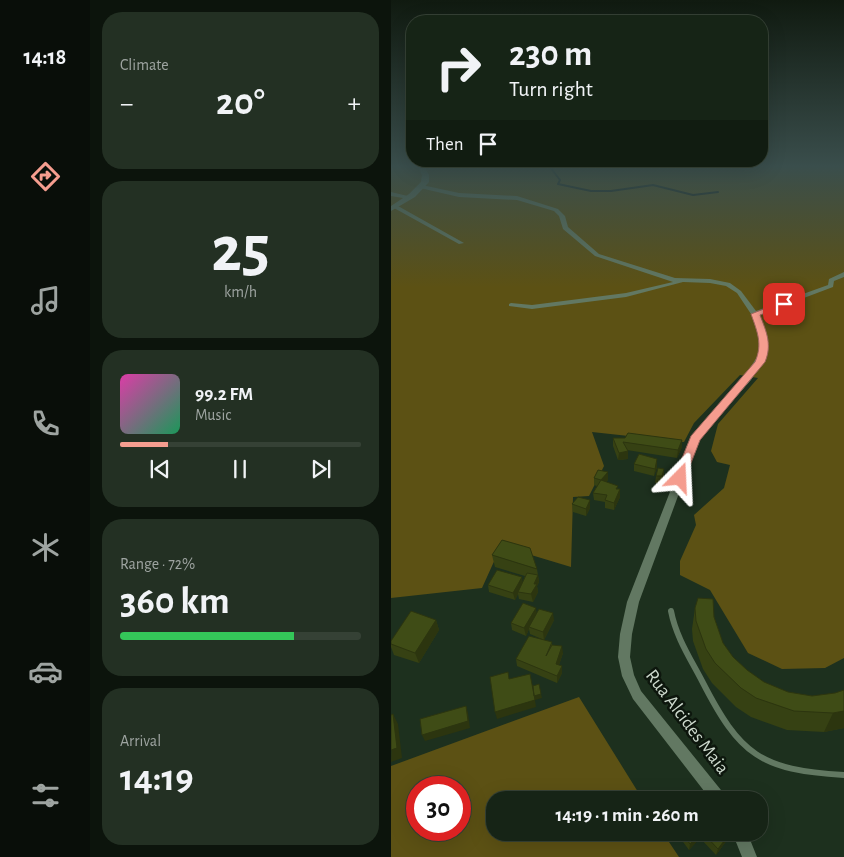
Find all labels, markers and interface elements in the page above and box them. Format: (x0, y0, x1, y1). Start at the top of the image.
icon: right (426, 35, 491, 100)
text: 230 m (509, 37, 592, 72)
text: 14:18 (24, 46, 66, 68)
text: Climate (120, 57, 169, 73)
text: Turn right (509, 78, 593, 100)
text: 20° (216, 84, 265, 122)
text: − (120, 90, 133, 118)
text: + (348, 90, 361, 118)
icon: arrive (474, 130, 502, 158)
text: Then (426, 135, 464, 154)
icon: directions (28, 159, 63, 194)
text: 25 (211, 218, 270, 283)
icon: music (28, 283, 63, 318)
pin (763, 283, 805, 325)
text: km/h (224, 284, 257, 300)
icon: arrive (770, 290, 798, 318)
text: 99.2 FM (195, 385, 253, 404)
icon: phone (28, 406, 63, 441)
text: Music (195, 407, 231, 423)
position arrow (653, 451, 705, 503)
icon: previous (146, 455, 174, 483)
icon: pause (226, 455, 254, 483)
icon: next (307, 455, 335, 483)
icon: climate (28, 530, 63, 565)
text: Range · 72% (120, 556, 195, 572)
text: 360 km (120, 583, 230, 621)
icon: car (28, 654, 63, 689)
street label: Rua Alcides Maia (642, 666, 732, 778)
text: Arrival (120, 733, 161, 749)
text: 14:19 (120, 760, 194, 798)
speed limit sign: 30 (406, 776, 471, 841)
icon: filters (28, 778, 63, 813)
text: 14:19 · 1 min · 260 m (555, 806, 699, 825)

